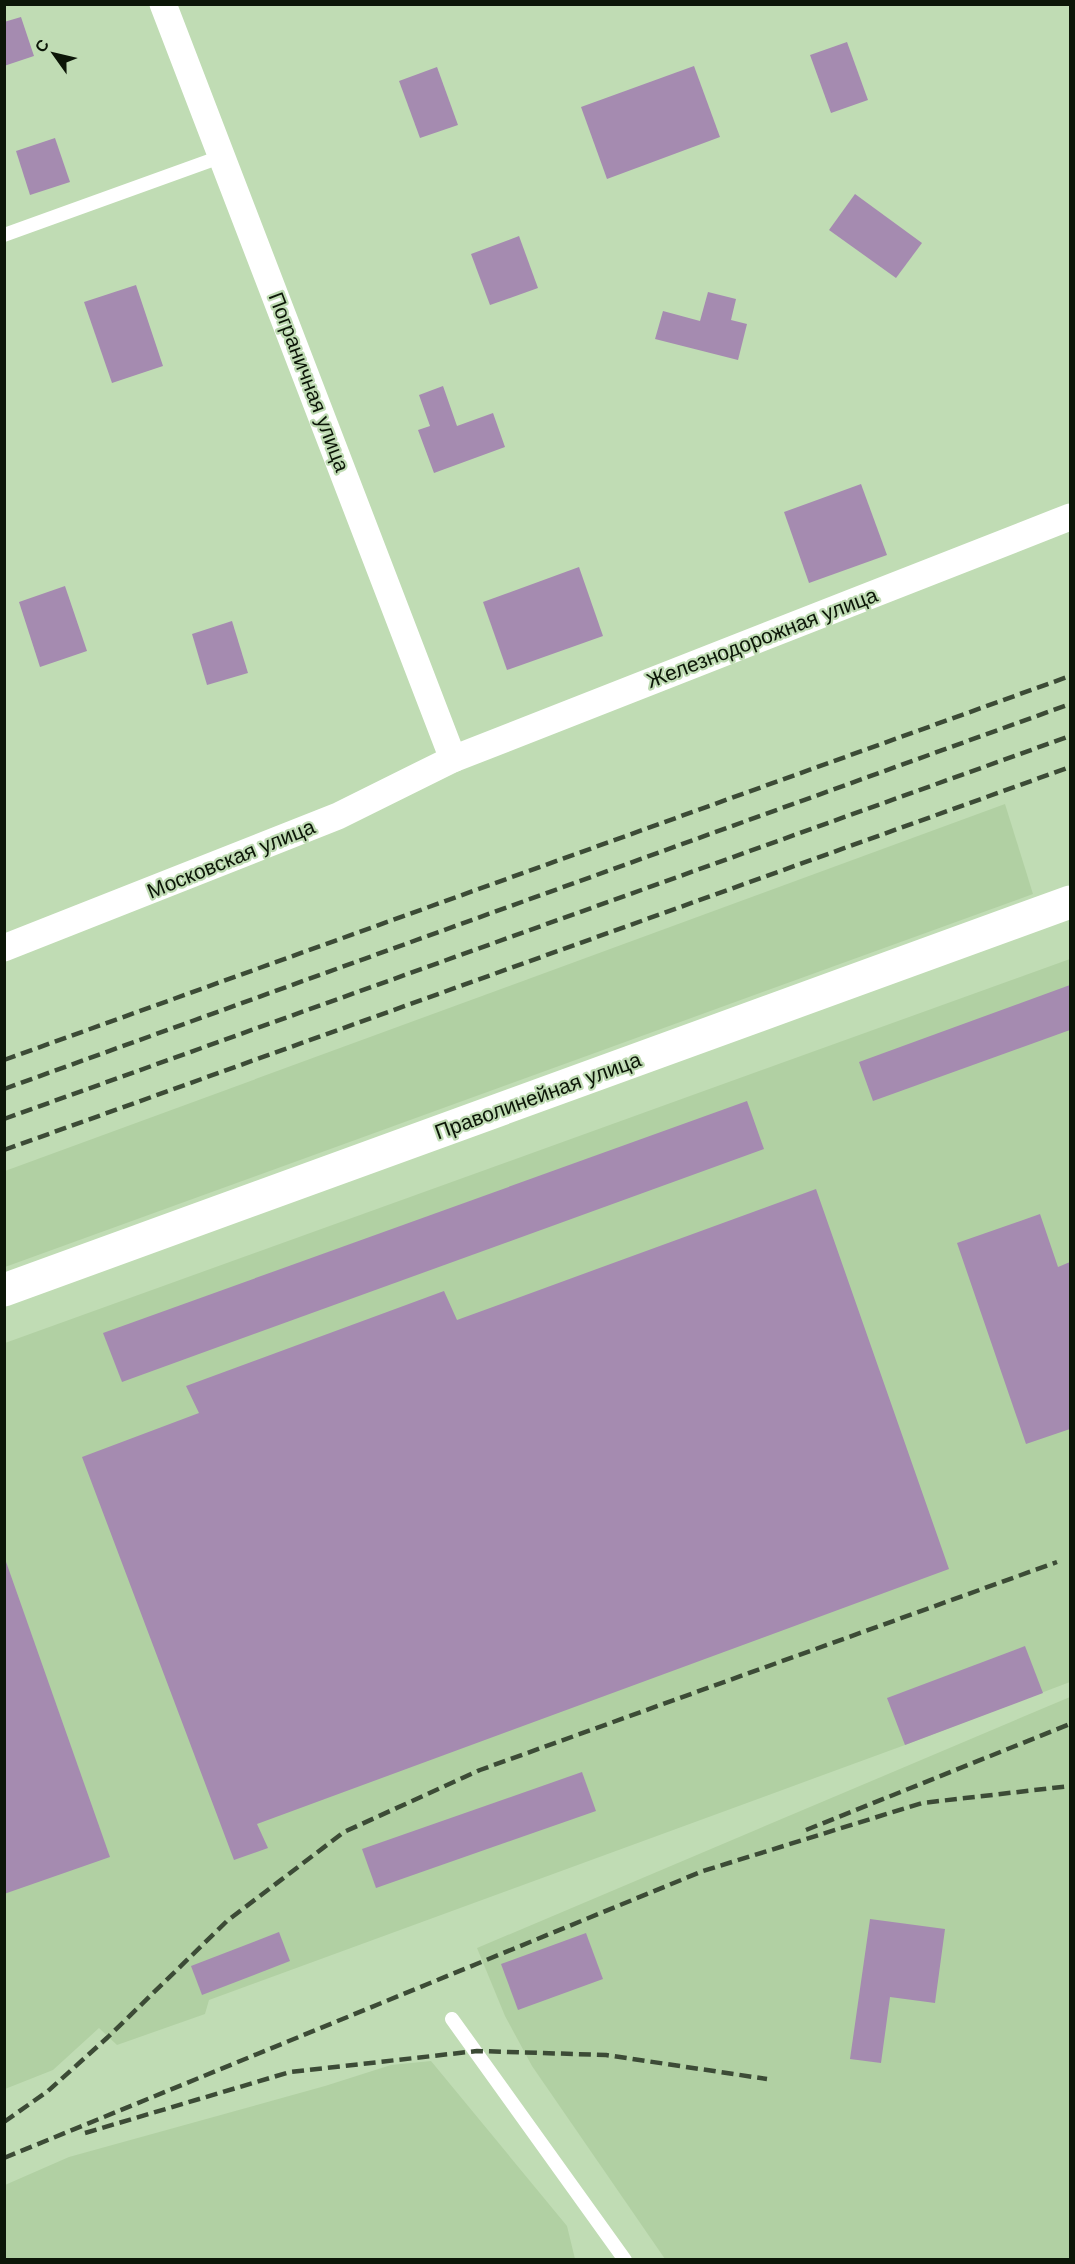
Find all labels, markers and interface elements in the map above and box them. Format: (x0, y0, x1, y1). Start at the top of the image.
north arrow (24, 24, 84, 84)
text: С (32, 36, 53, 55)
street label: Пограничная улица (265, 289, 354, 475)
street label: Железнодорожная улица (643, 583, 881, 692)
street label: Московская улица (144, 814, 318, 903)
street label: Праволинейная улица (432, 1047, 644, 1144)

